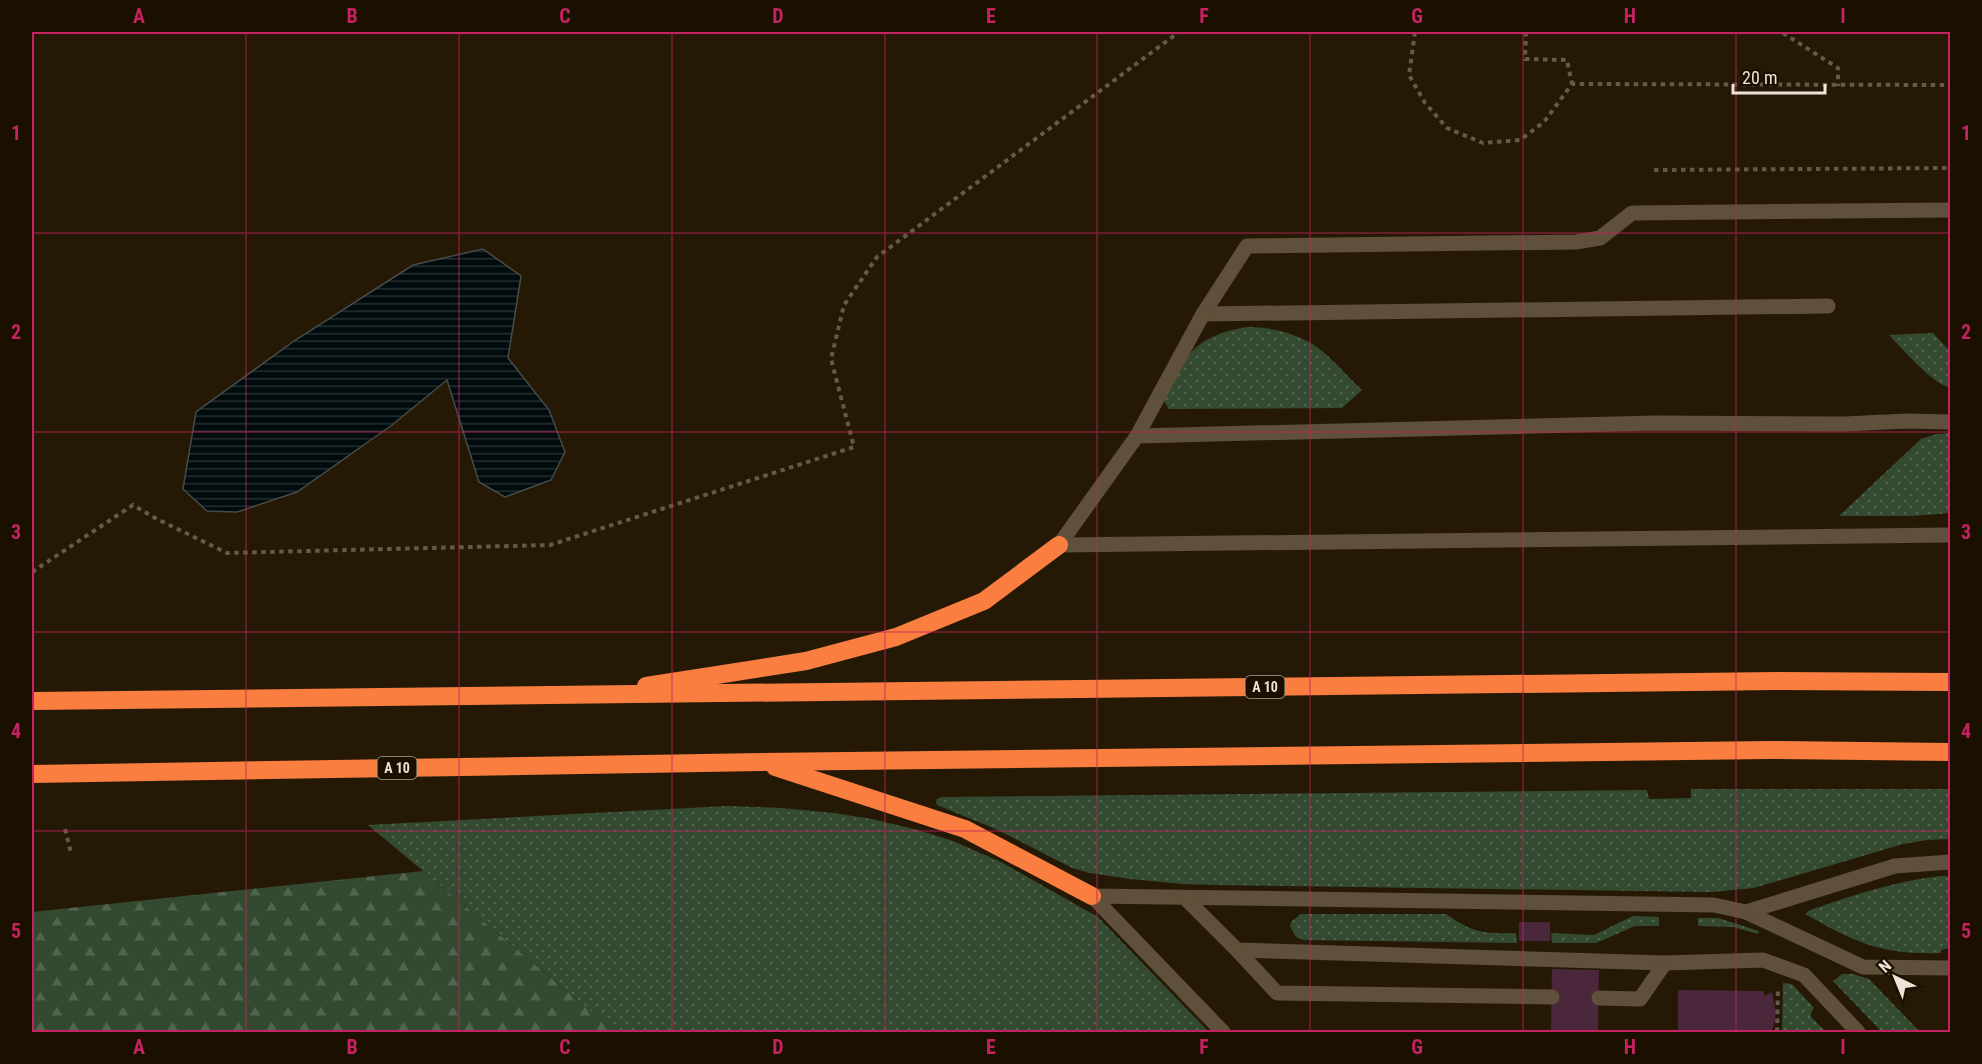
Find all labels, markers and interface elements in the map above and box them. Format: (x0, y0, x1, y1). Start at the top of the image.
text: A (133, 4, 145, 28)
text: B (346, 4, 358, 28)
text: C (559, 4, 571, 28)
text: D (772, 4, 784, 28)
text: E (986, 4, 996, 28)
text: F (1199, 4, 1209, 28)
text: G (1411, 4, 1423, 28)
text: H (1624, 4, 1636, 28)
text: I (1840, 4, 1846, 28)
scale bar (1733, 57, 1824, 95)
text: 20 m (1742, 67, 1777, 88)
text: 1 (11, 121, 21, 145)
text: 1 (1961, 121, 1971, 145)
text: 2 (11, 320, 21, 344)
text: 2 (1961, 320, 1971, 344)
text: 3 (11, 520, 21, 544)
text: 3 (1961, 520, 1971, 544)
road number: A 10 (1246, 676, 1284, 698)
text: 4 (11, 719, 21, 743)
text: 4 (1961, 719, 1971, 743)
road number: A 10 (378, 757, 416, 779)
text: 5 (11, 919, 21, 943)
text: 5 (1961, 919, 1971, 943)
north arrow (1865, 947, 1925, 1007)
text: N (1875, 956, 1895, 977)
text: A (133, 1035, 145, 1059)
text: B (346, 1035, 358, 1059)
text: C (559, 1035, 571, 1059)
text: D (772, 1035, 784, 1059)
text: E (986, 1035, 996, 1059)
text: F (1199, 1035, 1209, 1059)
text: G (1411, 1035, 1423, 1059)
text: H (1624, 1035, 1636, 1059)
text: I (1840, 1035, 1846, 1059)

